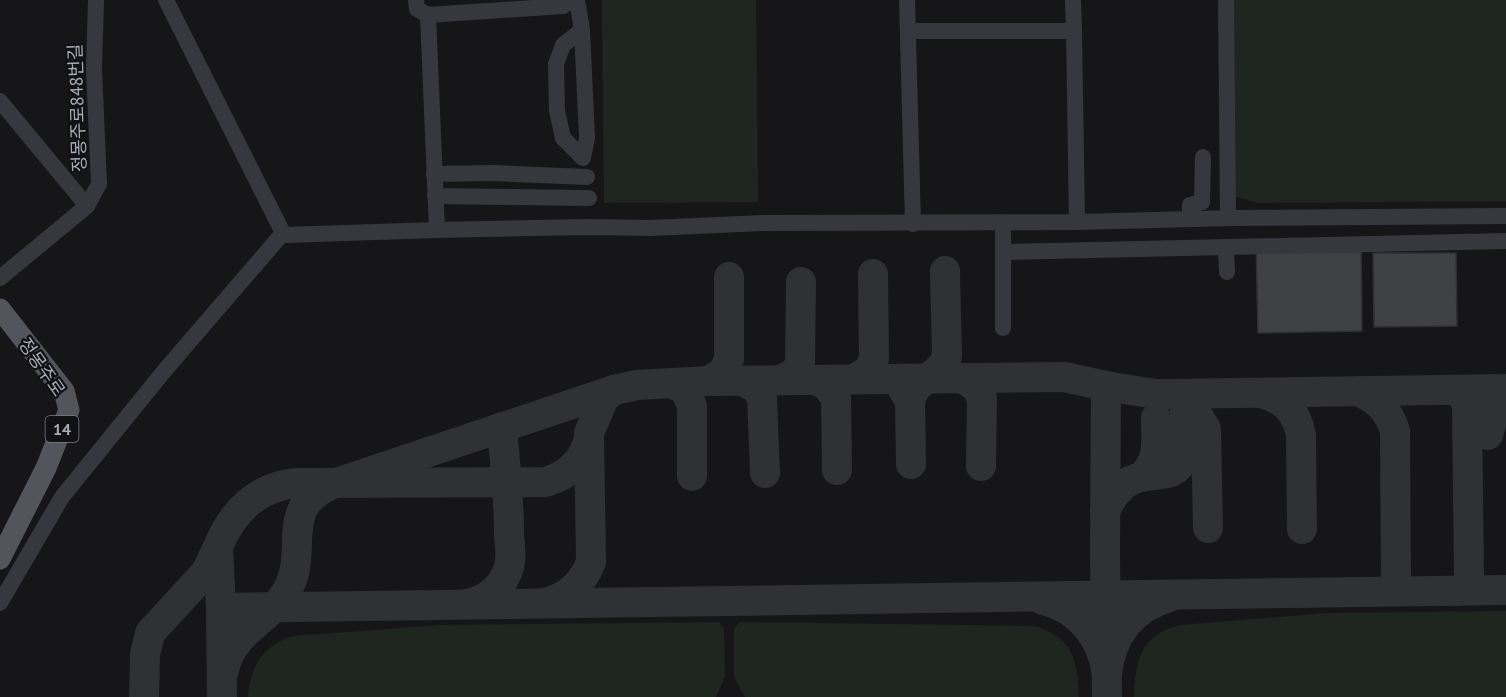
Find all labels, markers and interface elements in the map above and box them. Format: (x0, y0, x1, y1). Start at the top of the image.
street label: 정몽주로848번길 (63, 43, 91, 173)
street label: 정몽주로 (14, 333, 70, 401)
road number: 14 (46, 416, 78, 442)

